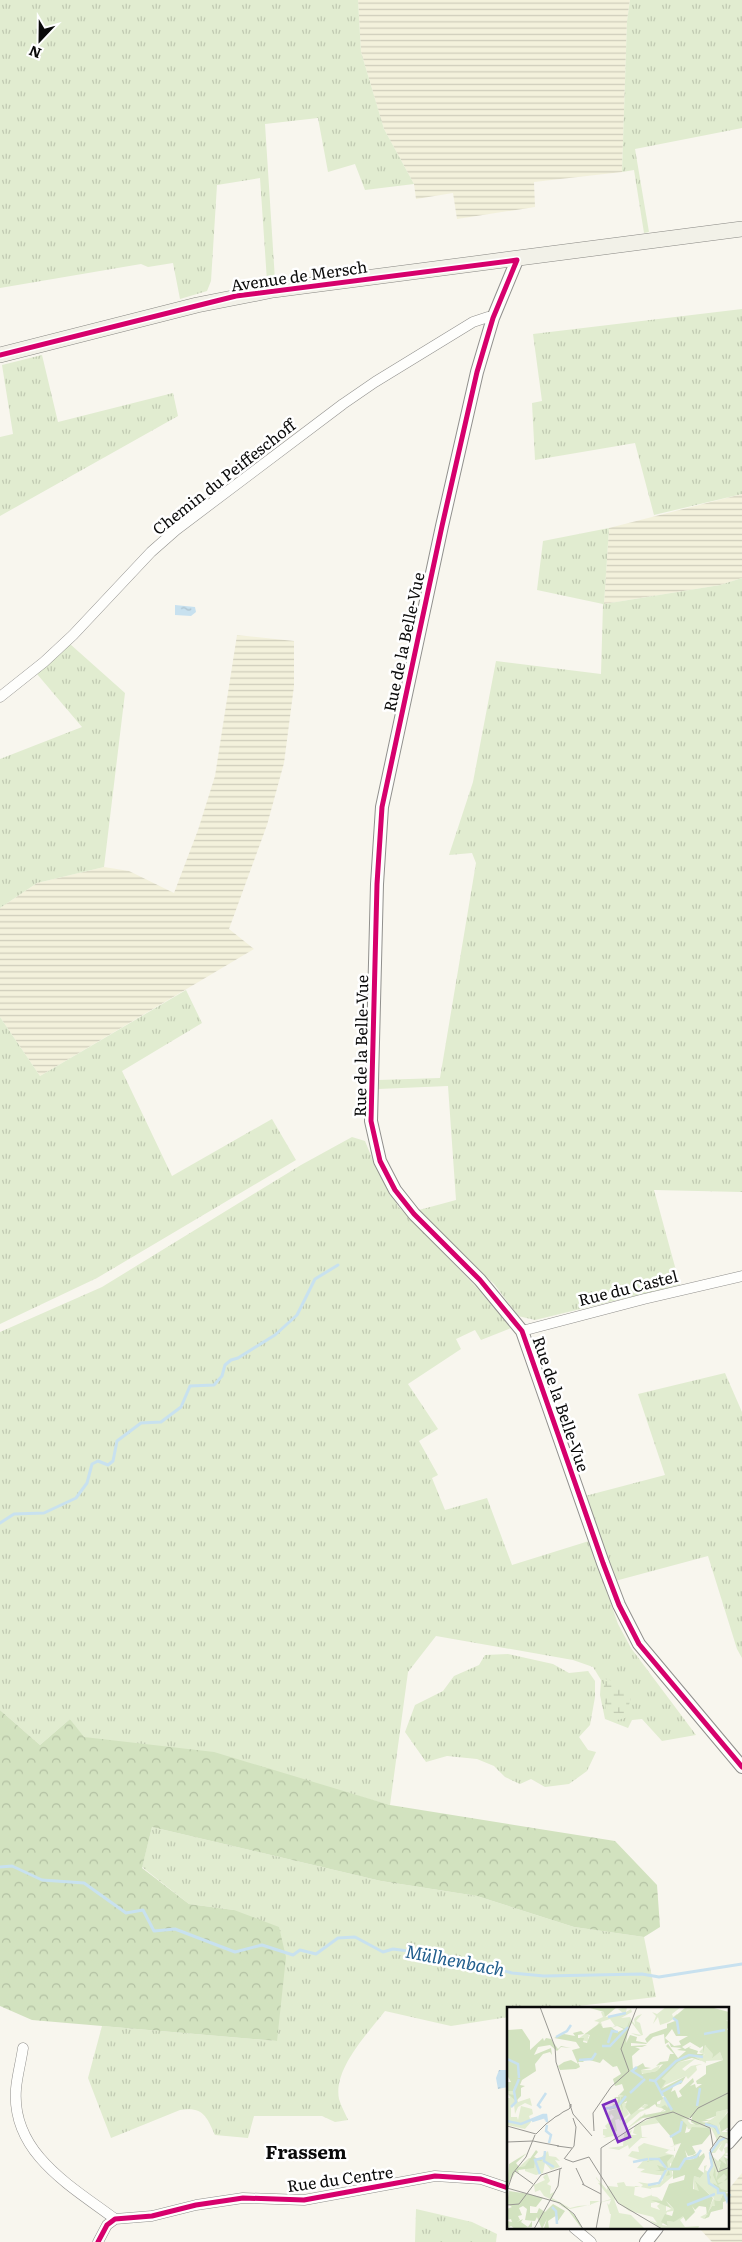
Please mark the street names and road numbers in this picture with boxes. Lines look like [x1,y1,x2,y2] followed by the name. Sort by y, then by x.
[229,253,369,296] street label: Avenue de Mersch
[147,412,301,540] street label: Chemin du Peiffeschoff
[377,570,430,714] street label: Rue de la Belle-Vue
[347,975,373,1117] street label: Rue de la Belle-Vue
[575,1263,680,1311] street label: Rue du Castel
[527,1333,596,1475] street label: Rue de la Belle-Vue
[285,2159,394,2197] street label: Rue du Centre

